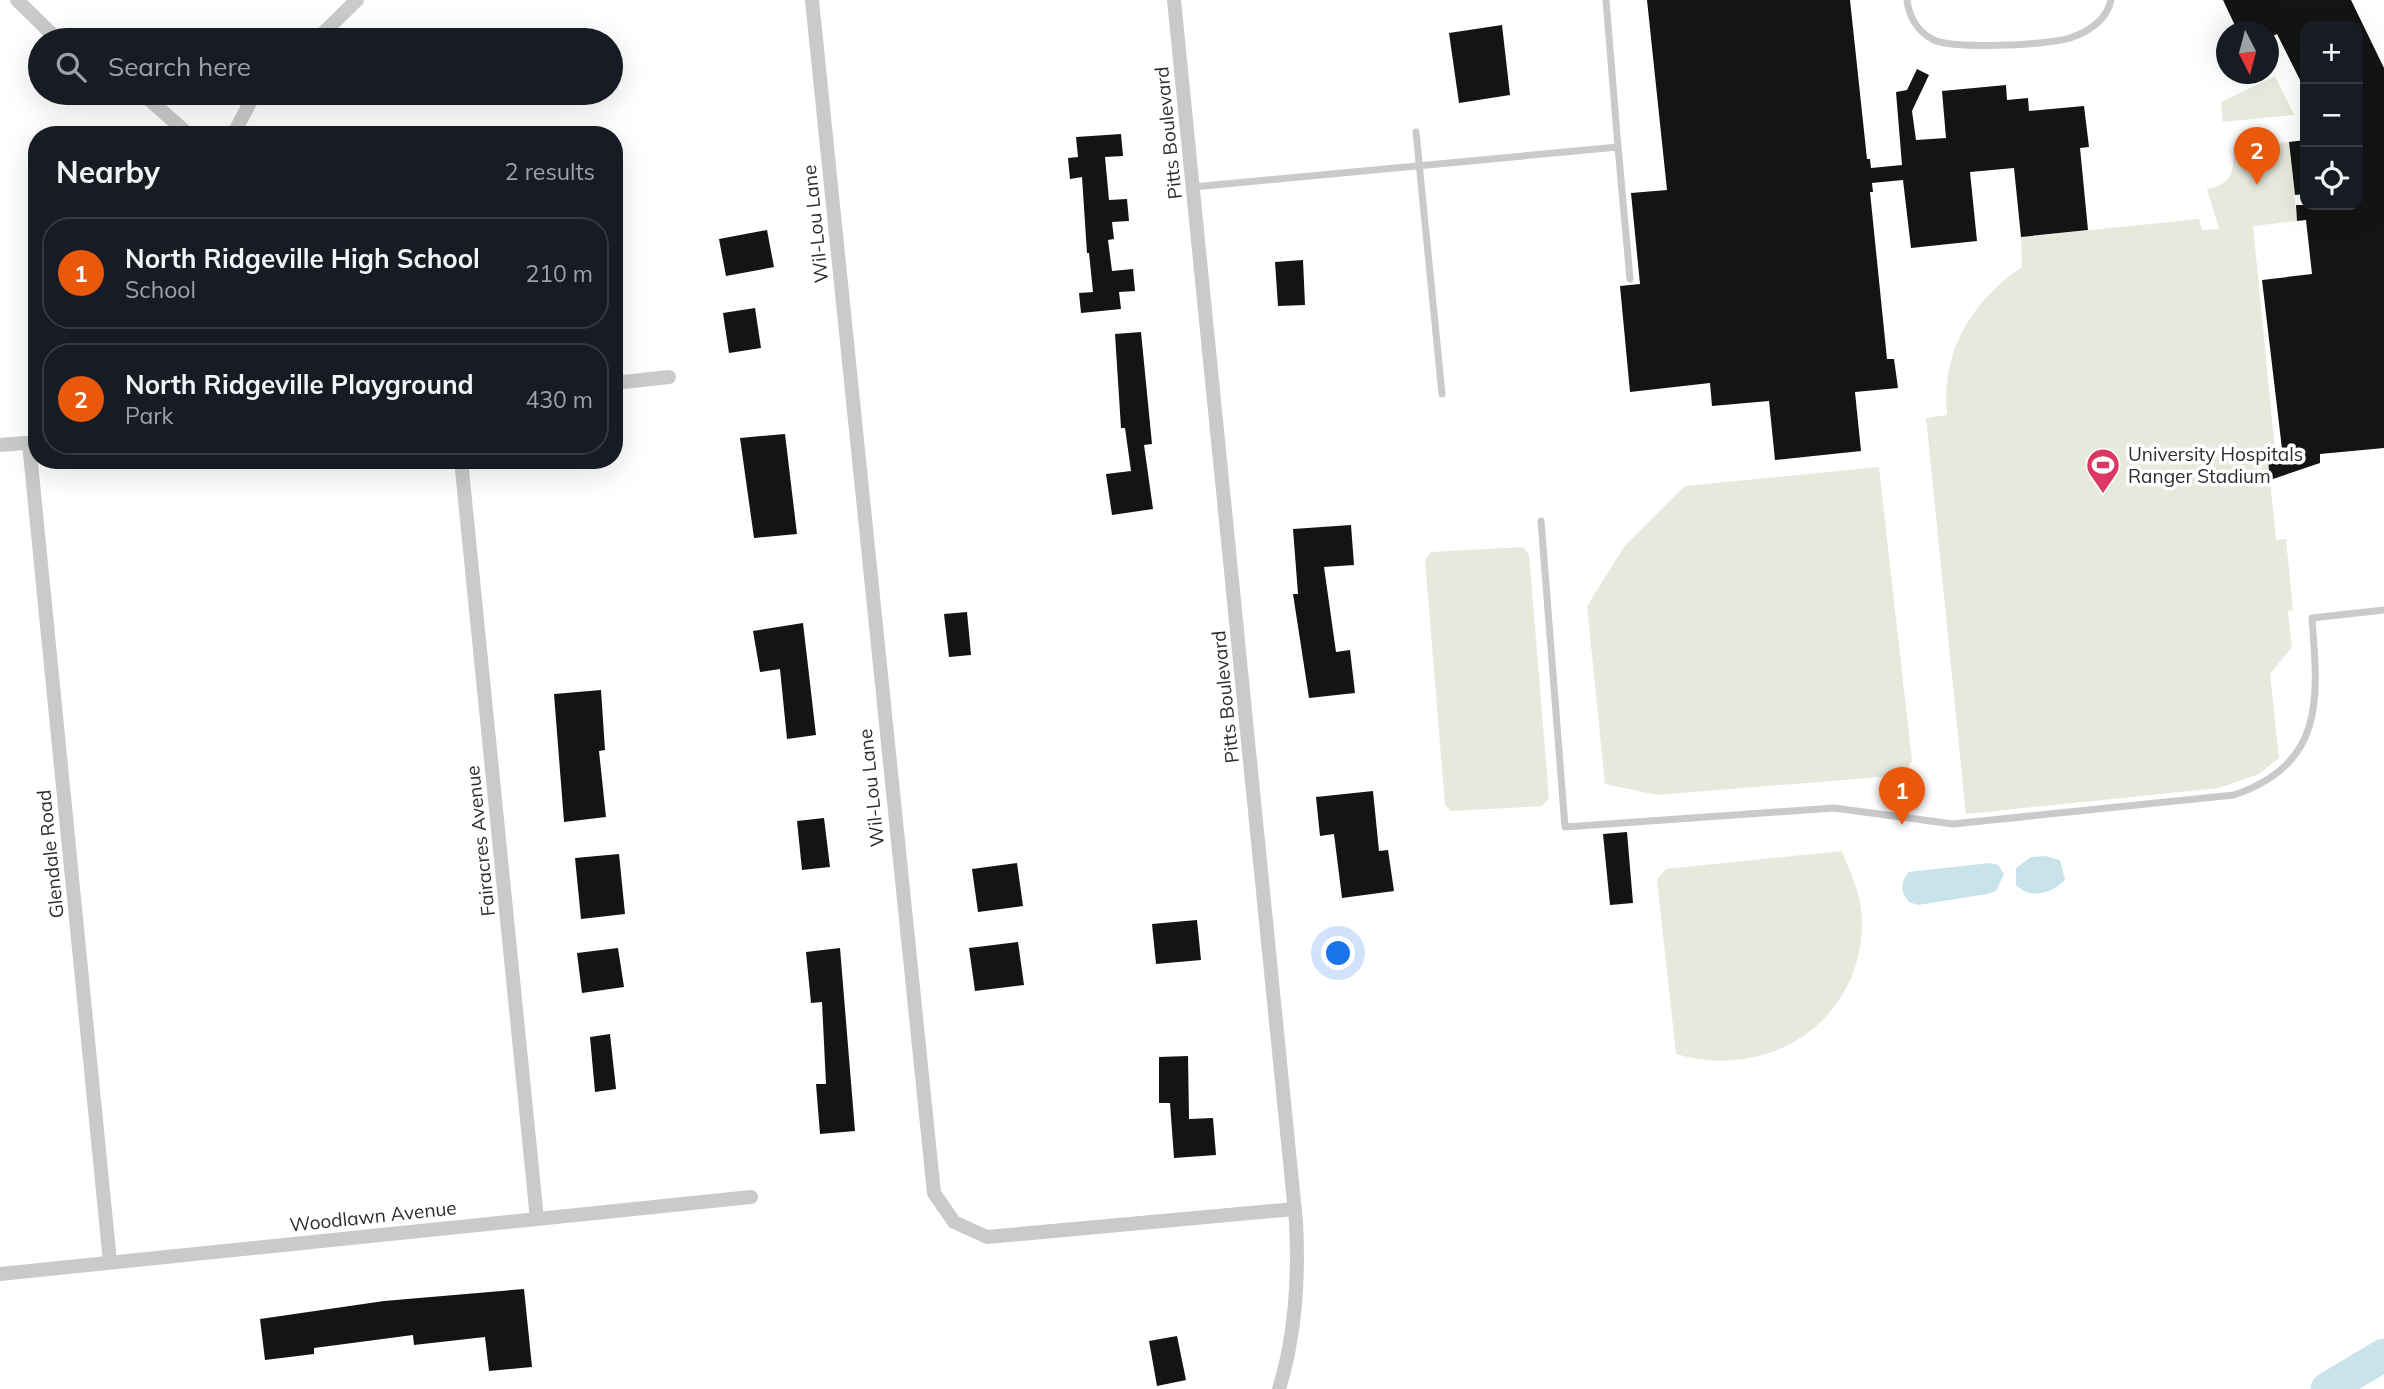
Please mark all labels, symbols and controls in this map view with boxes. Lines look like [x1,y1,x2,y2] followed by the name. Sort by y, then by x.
[2216,21,2279,84] north arrow
[2300,21,2363,210] map controls
[2300,21,2363,84] button: +
[28,28,623,105] search box
[52,48,90,86] icon: search
[108,50,251,83] text: Search here
[1149,65,1187,201] street label: Pitts Boulevard
[2300,84,2363,147] button: −
[2234,127,2280,185] pin: 2
[2300,147,2363,210] button: locate
[56,153,160,191] text: Nearby
[505,157,595,186] text: 2 results
[797,164,833,284] street label: Wil-Lou Lane
[125,242,480,275] text: North Ridgeville High School
[74,259,88,288] text: 1
[525,259,593,288] text: 210 m
[125,275,196,304] text: School
[125,368,474,401] text: North Ridgeville Playground
[74,385,88,414] text: 2
[525,385,593,414] text: 430 m
[125,401,173,430] text: Park
[2128,442,2303,488] place label: University Hospitals Ranger Stadium
[2084,446,2122,495] sports icon: University Hospitals Ranger Stadium
[1206,629,1244,765] street label: Pitts Boulevard
[853,728,889,848] street label: Wil-Lou Lane
[460,764,500,918] street label: Fairacres Avenue
[1879,767,1925,825] pin: 1
[31,789,69,919] street label: Glendale Road
[1321,936,1355,970] your location
[288,1195,458,1237] street label: Woodlawn Avenue

